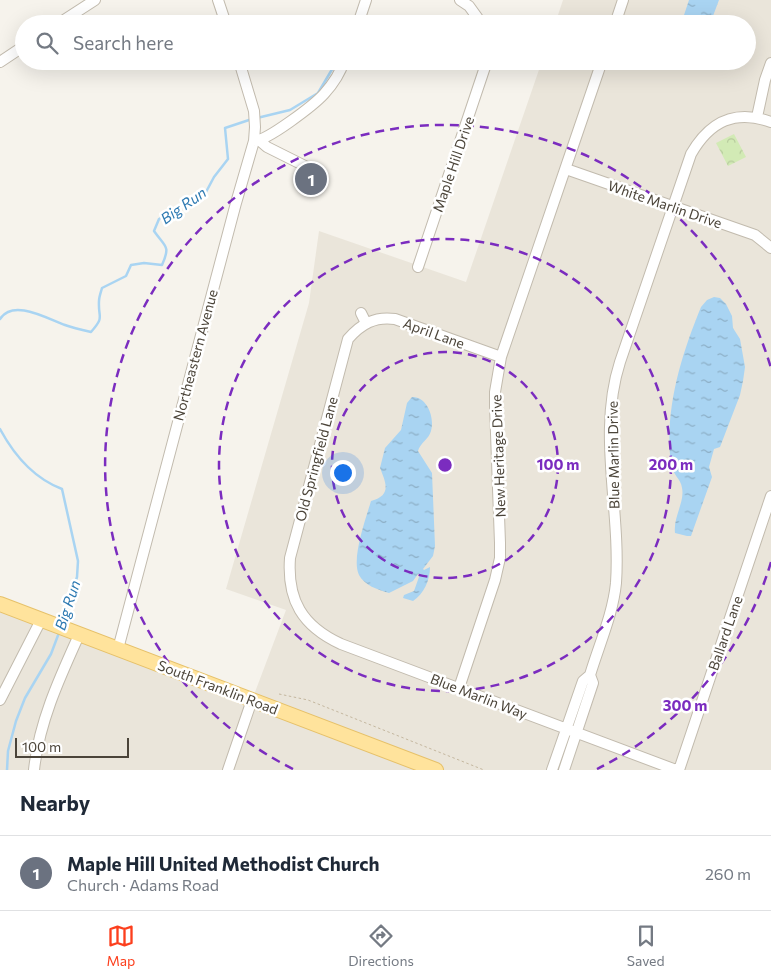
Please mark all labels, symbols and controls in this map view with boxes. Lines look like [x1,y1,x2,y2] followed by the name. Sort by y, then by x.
[15,15,756,70] search box
[33,29,61,57] icon: search
[73,31,173,54] text: Search here
[429,114,477,214] street label: Maple Hill Drive
[295,160,327,198] pin: 1
[606,177,724,231] street label: White Marlin Drive
[157,183,209,227] water label: Big Run
[169,287,221,423] street label: Northeastern Avenue
[401,314,467,352] street label: April Lane
[487,394,509,518] street label: New Heritage Drive
[291,395,341,523] street label: Old Springfield Lane
[604,401,622,509] street label: Blue Marlin Drive
[537,455,579,473] text: 100 m
[649,455,693,473] text: 200 m
[436,456,454,474] centre of rings
[330,460,356,486] your location
[50,578,84,632] water label: Big Run
[704,594,746,672] street label: Ballard Lane
[155,656,281,718] street label: South Franklin Road
[428,670,530,722] street label: Blue Marlin Way
[663,696,707,714] text: 300 m
[15,735,129,758] scale bar
[22,738,61,755] text: 100 m
[20,790,90,815] text: Nearby
[67,852,379,875] text: Maple Hill United Methodist Church
[32,864,40,883] text: 1
[705,864,751,883] text: 260 m
[67,875,219,894] text: Church · Adams Road
[106,922,135,969] tab: Map
[348,922,414,969] tab: Directions
[627,922,665,969] tab: Saved

